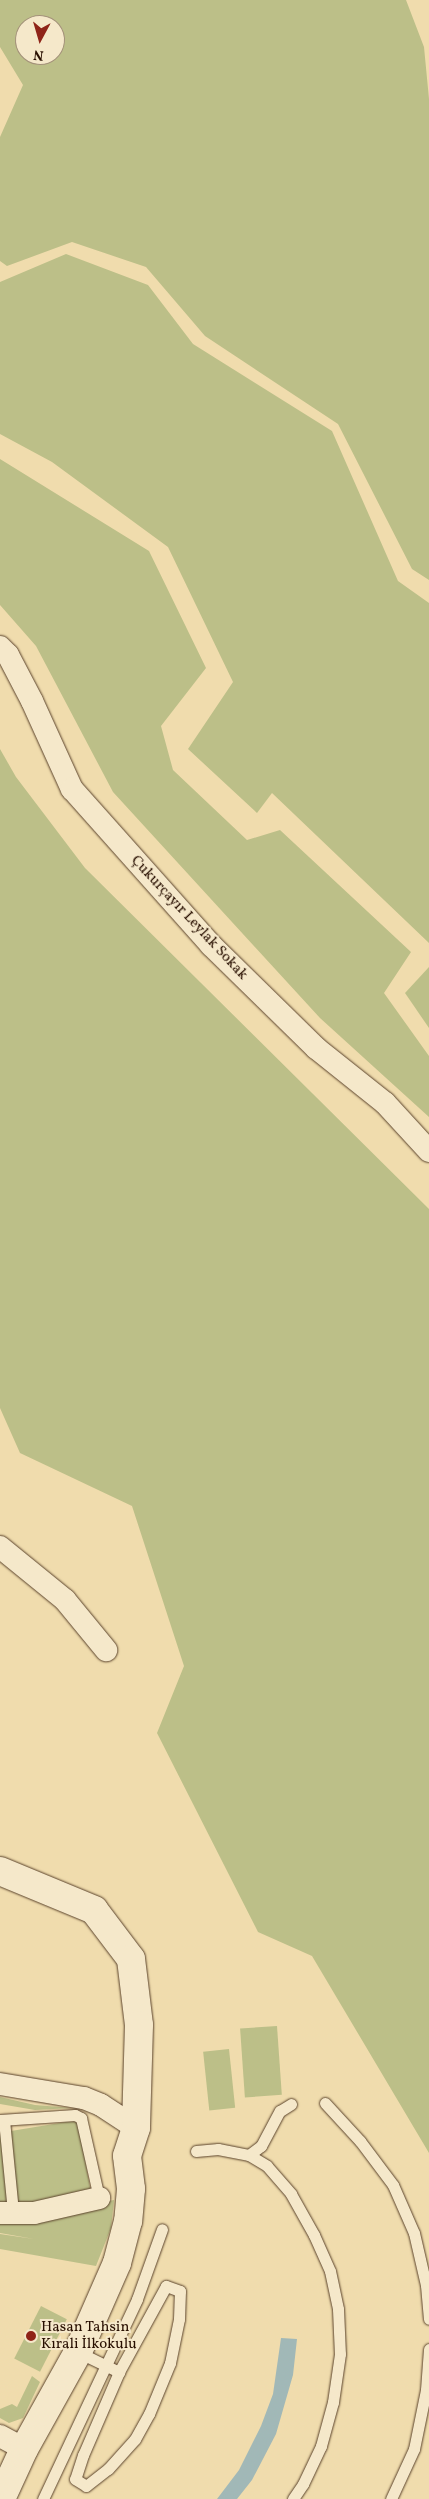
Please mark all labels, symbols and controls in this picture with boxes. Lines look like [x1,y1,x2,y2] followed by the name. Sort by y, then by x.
[15,15,65,65] north arrow
[32,44,45,64] text: N
[127,852,251,984] street label: Çukurçayır Leylak Sokak
[41,2318,137,2353] place label: Hasan Tahsin Kırali İlkokulu
[25,2330,37,2342] marker: Hasan Tahsin Kırali İlkokulu

